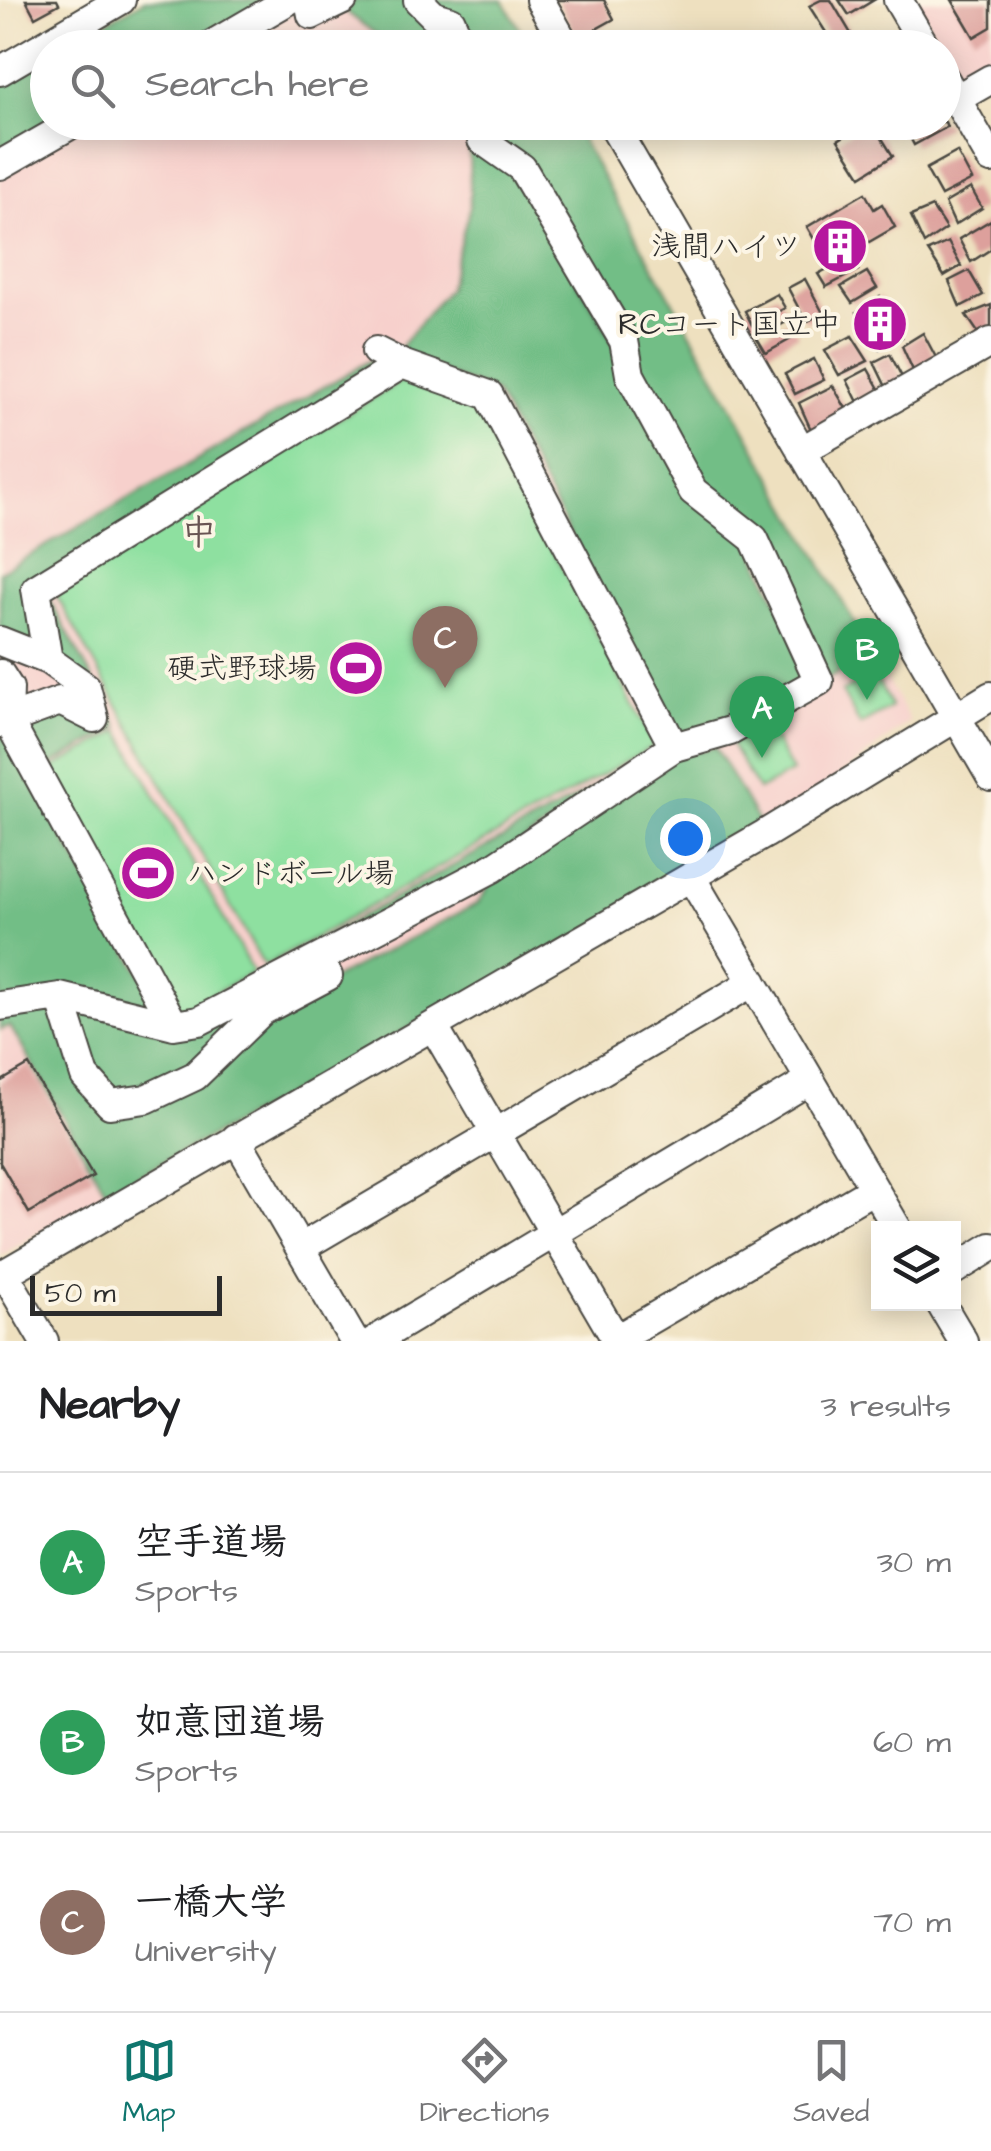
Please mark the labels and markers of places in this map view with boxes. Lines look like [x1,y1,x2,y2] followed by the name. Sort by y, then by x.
[810,216,870,276] building icon: 浅間ハイツ
[651,226,801,268] place label: 浅間ハイツ
[850,294,910,354] building icon: RCコート国立中
[618,304,841,346] place label: RCコート国立中
[412,606,478,688] pin: C
[834,618,900,700] pin: B
[326,638,386,698] sports icon: 硬式野球場
[167,648,317,690] place label: 硬式野球場
[730,676,794,758] pin: A
[118,843,178,903] sports icon: ハンドボール場
[187,853,395,895] place label: ハンドボール場

